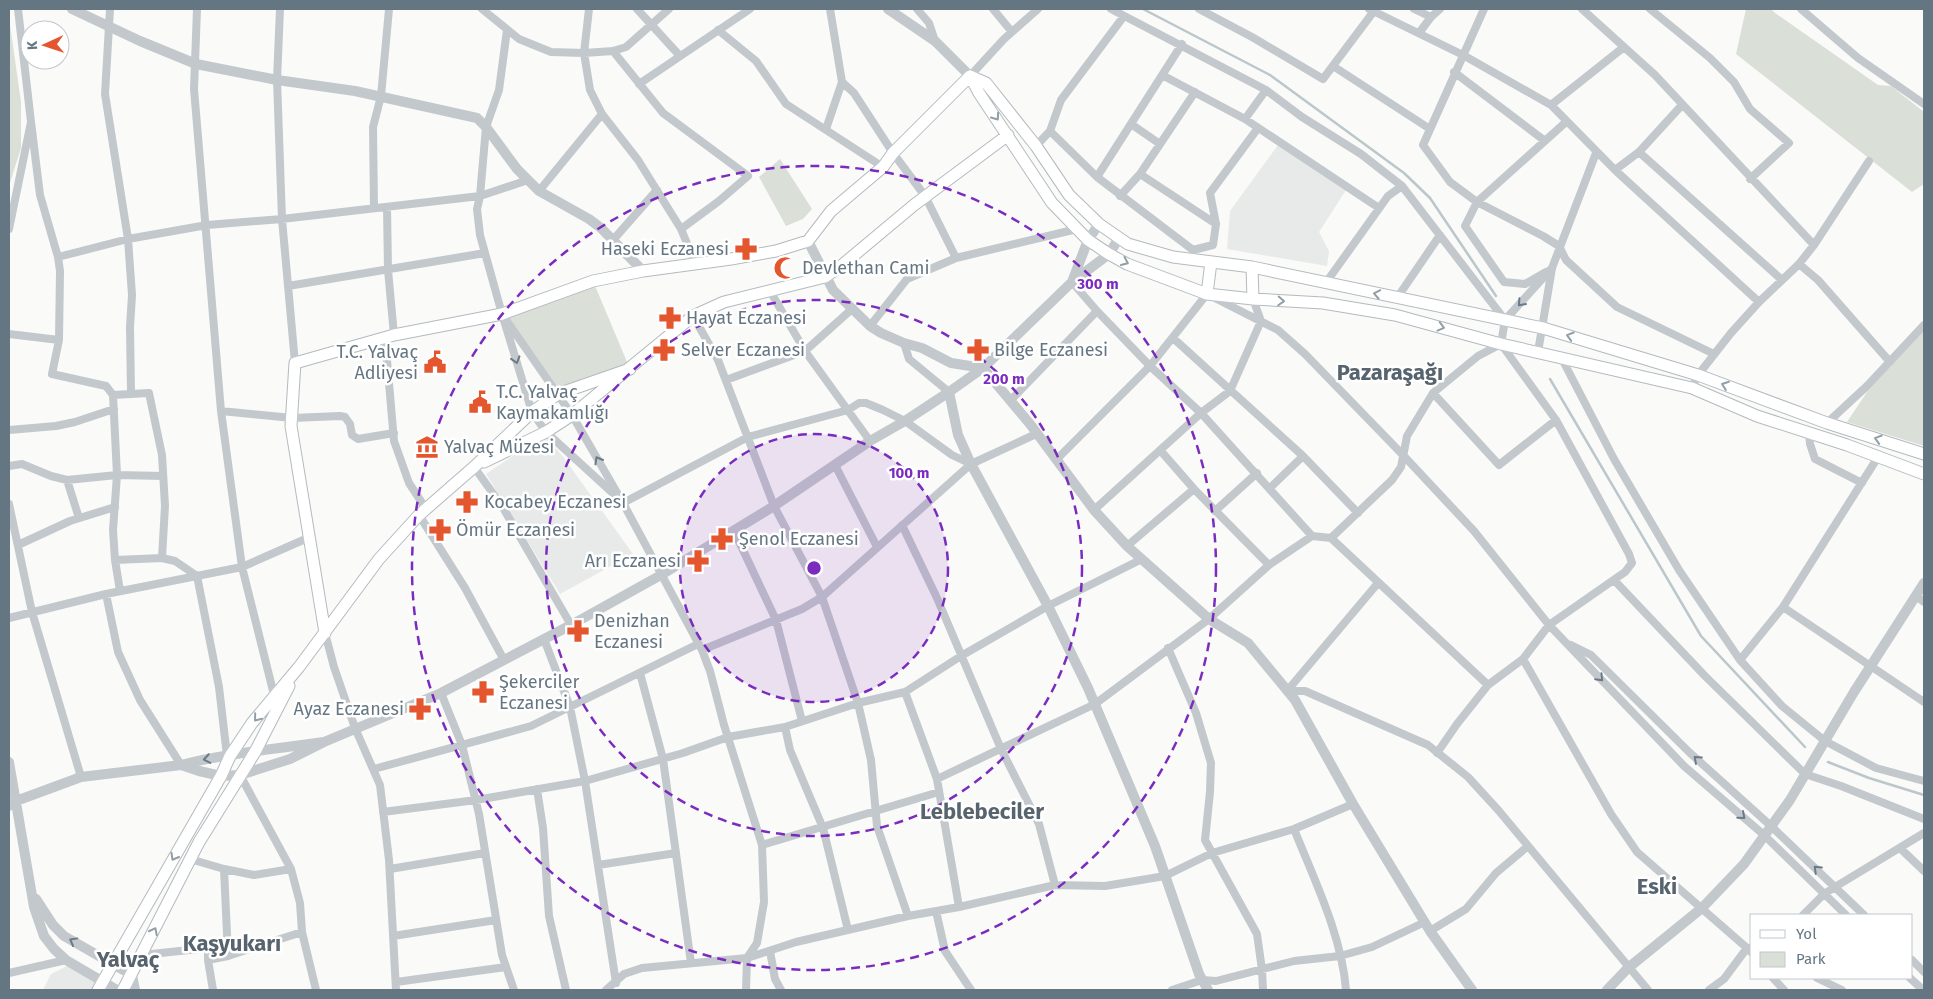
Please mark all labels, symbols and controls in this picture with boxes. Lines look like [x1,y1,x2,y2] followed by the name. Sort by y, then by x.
[20,20,70,70] north arrow
[24,40,41,51] text: K
[990,111,998,120] one-way arrow
[733,236,759,262] pharmacy icon: Haseki Eczanesi
[601,238,729,260] place label: Haseki Eczanesi
[772,255,798,281] mosque icon: Devlethan Cami
[1120,256,1129,267] one-way arrow
[802,257,930,279] place label: Devlethan Cami
[1076,275,1119,293] text: 300 m
[1372,289,1381,300] one-way arrow
[1277,295,1285,306] one-way arrow
[1517,298,1526,307] one-way arrow
[657,305,683,331] pharmacy icon: Hayat Eczanesi
[686,307,807,329] place label: Hayat Eczanesi
[1436,322,1444,332] one-way arrow
[1566,332,1574,342] one-way arrow
[651,337,677,363] pharmacy icon: Selver Eczanesi
[965,337,991,363] pharmacy icon: Bilge Eczanesi
[681,339,805,361] place label: Selver Eczanesi
[994,339,1108,361] place label: Bilge Eczanesi
[336,341,418,384] place label: T.C. Yalvaç Adliyesi
[422,349,448,375] public building icon: T.C. Yalvaç Adliyesi
[511,355,521,364] one-way arrow
[1337,359,1443,386] district label: Pazaraşağı
[983,370,1025,388] text: 200 m
[496,381,609,424] place label: T.C. Yalvaç Kaymakamlığı
[1721,381,1729,391] one-way arrow
[467,389,493,415] public building icon: T.C. Yalvaç Kaymakamlığı
[414,434,440,460] museum icon: Yalvaç Müzesi
[1874,434,1883,444] one-way arrow
[444,436,554,458] place label: Yalvaç Müzesi
[595,457,605,466] one-way arrow
[889,464,929,482] text: 100 m
[454,489,480,515] pharmacy icon: Kocabey Eczanesi
[484,491,626,513] place label: Kocabey Eczanesi
[427,517,453,543] pharmacy icon: Ömür Eczanesi
[456,519,575,541] place label: Ömür Eczanesi
[709,526,735,552] pharmacy icon: Şenol Eczanesi
[739,528,859,550] place label: Şenol Eczanesi
[685,548,711,574] pharmacy icon: Arı Eczanesi
[585,550,681,572] place label: Arı Eczanesi
[805,559,823,577] centre of rings
[594,610,670,653] place label: Denizhan Eczanesi
[565,618,591,644] pharmacy icon: Denizhan Eczanesi
[499,671,580,714] place label: Şekerciler Eczanesi
[1594,672,1603,681] one-way arrow
[470,679,496,705] pharmacy icon: Şekerciler Eczanesi
[407,696,433,722] pharmacy icon: Ayaz Eczanesi
[294,698,404,720] place label: Ayaz Eczanesi
[253,712,262,721] one-way arrow
[202,753,211,763] one-way arrow
[1694,756,1703,765] one-way arrow
[920,798,1044,825] district label: Leblebeciler
[1736,810,1745,819] one-way arrow
[170,852,180,861] one-way arrow
[1813,866,1822,875] one-way arrow
[1637,873,1677,900] district label: Eski
[1750,914,1913,979] legend
[1796,925,1817,943] text: Yol
[148,928,158,937] one-way arrow
[183,930,281,957] district label: Kaşyukarı
[69,937,78,947] one-way arrow
[96,946,160,973] district label: Yalvaç
[1796,950,1826,968] text: Park

